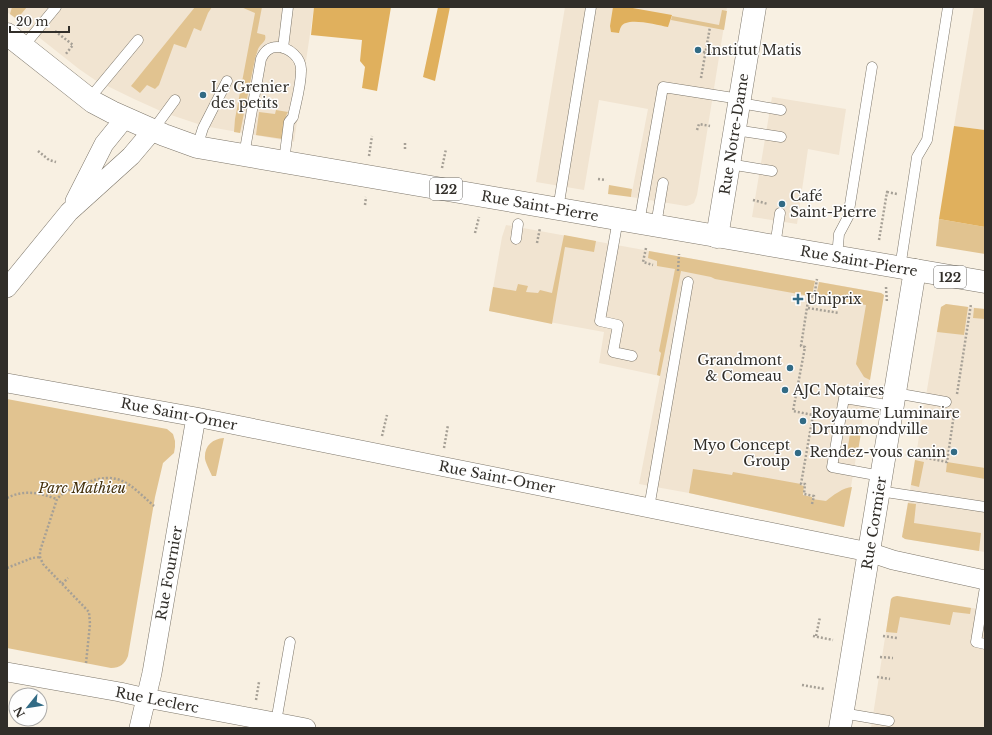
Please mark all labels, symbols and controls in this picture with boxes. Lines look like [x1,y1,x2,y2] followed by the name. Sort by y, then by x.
[10,8,69,34] scale bar
[16,14,48,29] text: 20 m
[706,41,801,59] place label: Institut Matis
[693,45,703,55] marker: Institut Matis
[715,72,753,196] street label: Rue Notre-Dame
[211,78,289,112] place label: Le Grenier des petits
[198,90,208,100] marker: Le Grenier des petits
[430,178,462,200] road number: 122
[480,187,600,225] street label: Rue Saint-Pierre
[790,187,876,221] place label: Café Saint-Pierre
[777,199,787,209] marker: Café Saint-Pierre
[799,242,919,280] street label: Rue Saint-Pierre
[934,266,966,288] road number: 122
[806,290,862,308] place label: Uniprix
[793,294,803,304] marker: Uniprix
[697,351,783,385] place label: Grandmont & Comeau
[785,363,795,373] marker: Grandmont & Comeau
[792,381,884,399] place label: AJC Notaires
[780,385,790,395] marker: AJC Notaires
[119,394,239,434] street label: Rue Saint-Omer
[811,404,960,438] place label: Royaume Luminaire Drummondville
[798,416,808,426] marker: Royaume Luminaire Drummondville
[693,436,791,470] place label: Myo Concept Group
[809,443,946,461] place label: Rendez-vous canin
[949,447,959,457] marker: Rendez-vous canin
[793,448,803,458] marker: Myo Concept Group
[437,457,557,497] street label: Rue Saint-Omer
[858,475,890,571] street label: Rue Cormier
[37,479,126,497] park label: Parc Mathieu
[152,524,186,622] street label: Rue Fournier
[114,683,201,717] street label: Rue Leclerc
[8,687,48,727] north arrow
[10,703,28,720] text: N

